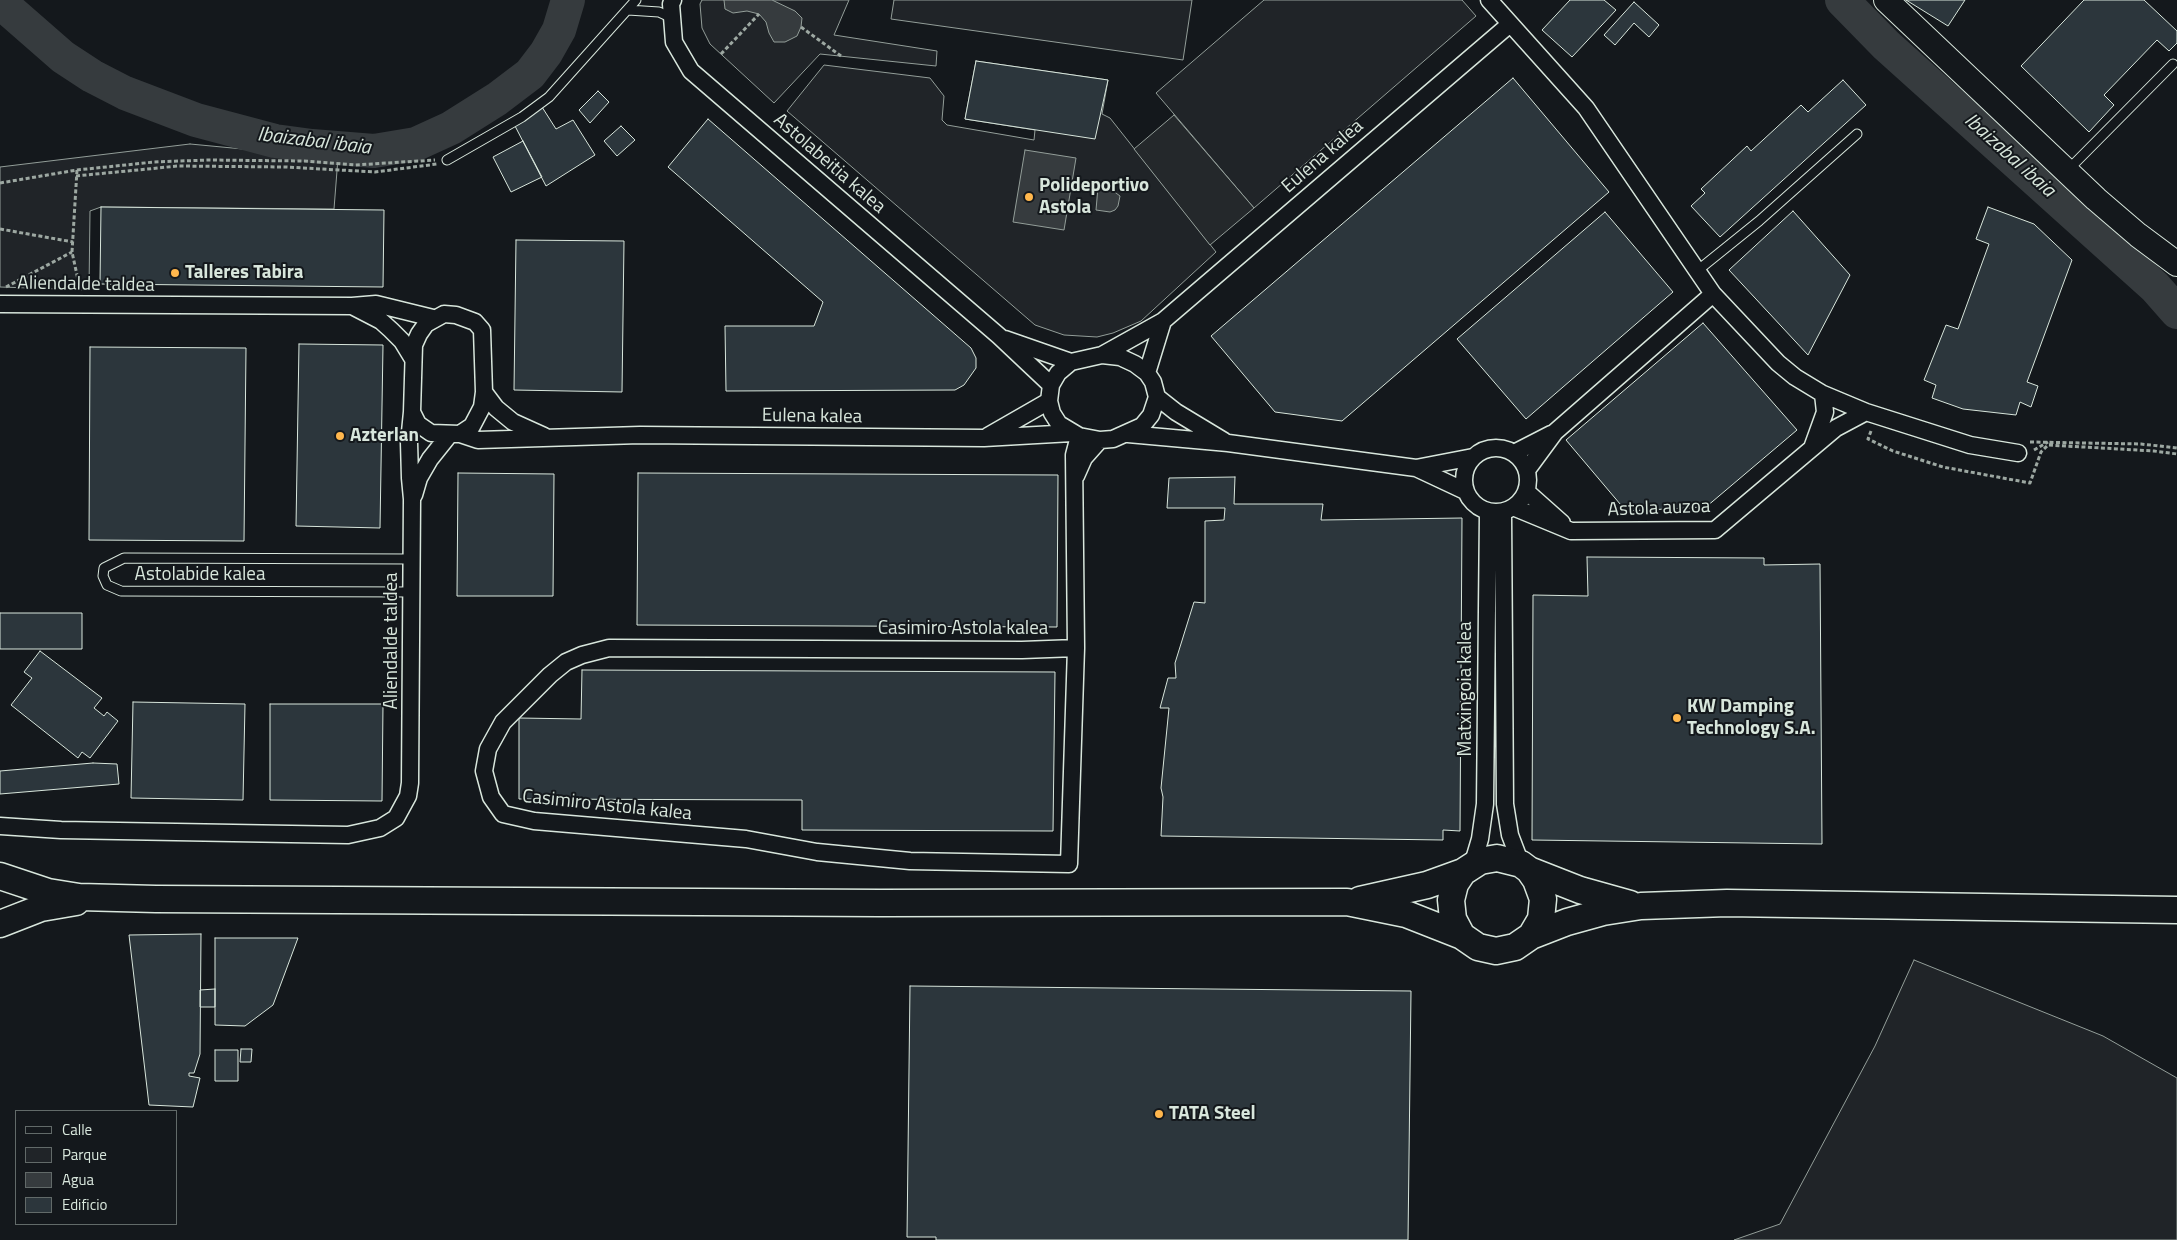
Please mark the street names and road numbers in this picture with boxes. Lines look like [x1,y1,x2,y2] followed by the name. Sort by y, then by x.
[768,109,890,219] street label: Astolabeitia kalea
[1278,115,1368,199] street label: Eulena kalea
[17,272,155,298] street label: Aliendalde taldea
[762,405,862,429] street label: Eulena kalea
[1607,496,1711,522] street label: Astola auzoa
[135,564,265,586] street label: Astolabide kalea
[381,572,403,710] street label: Aliendalde taldea
[878,618,1048,640] street label: Casimiro Astola kalea
[1455,622,1477,756] street label: Matxingoia kalea
[521,786,693,826] street label: Casimiro Astola kalea

